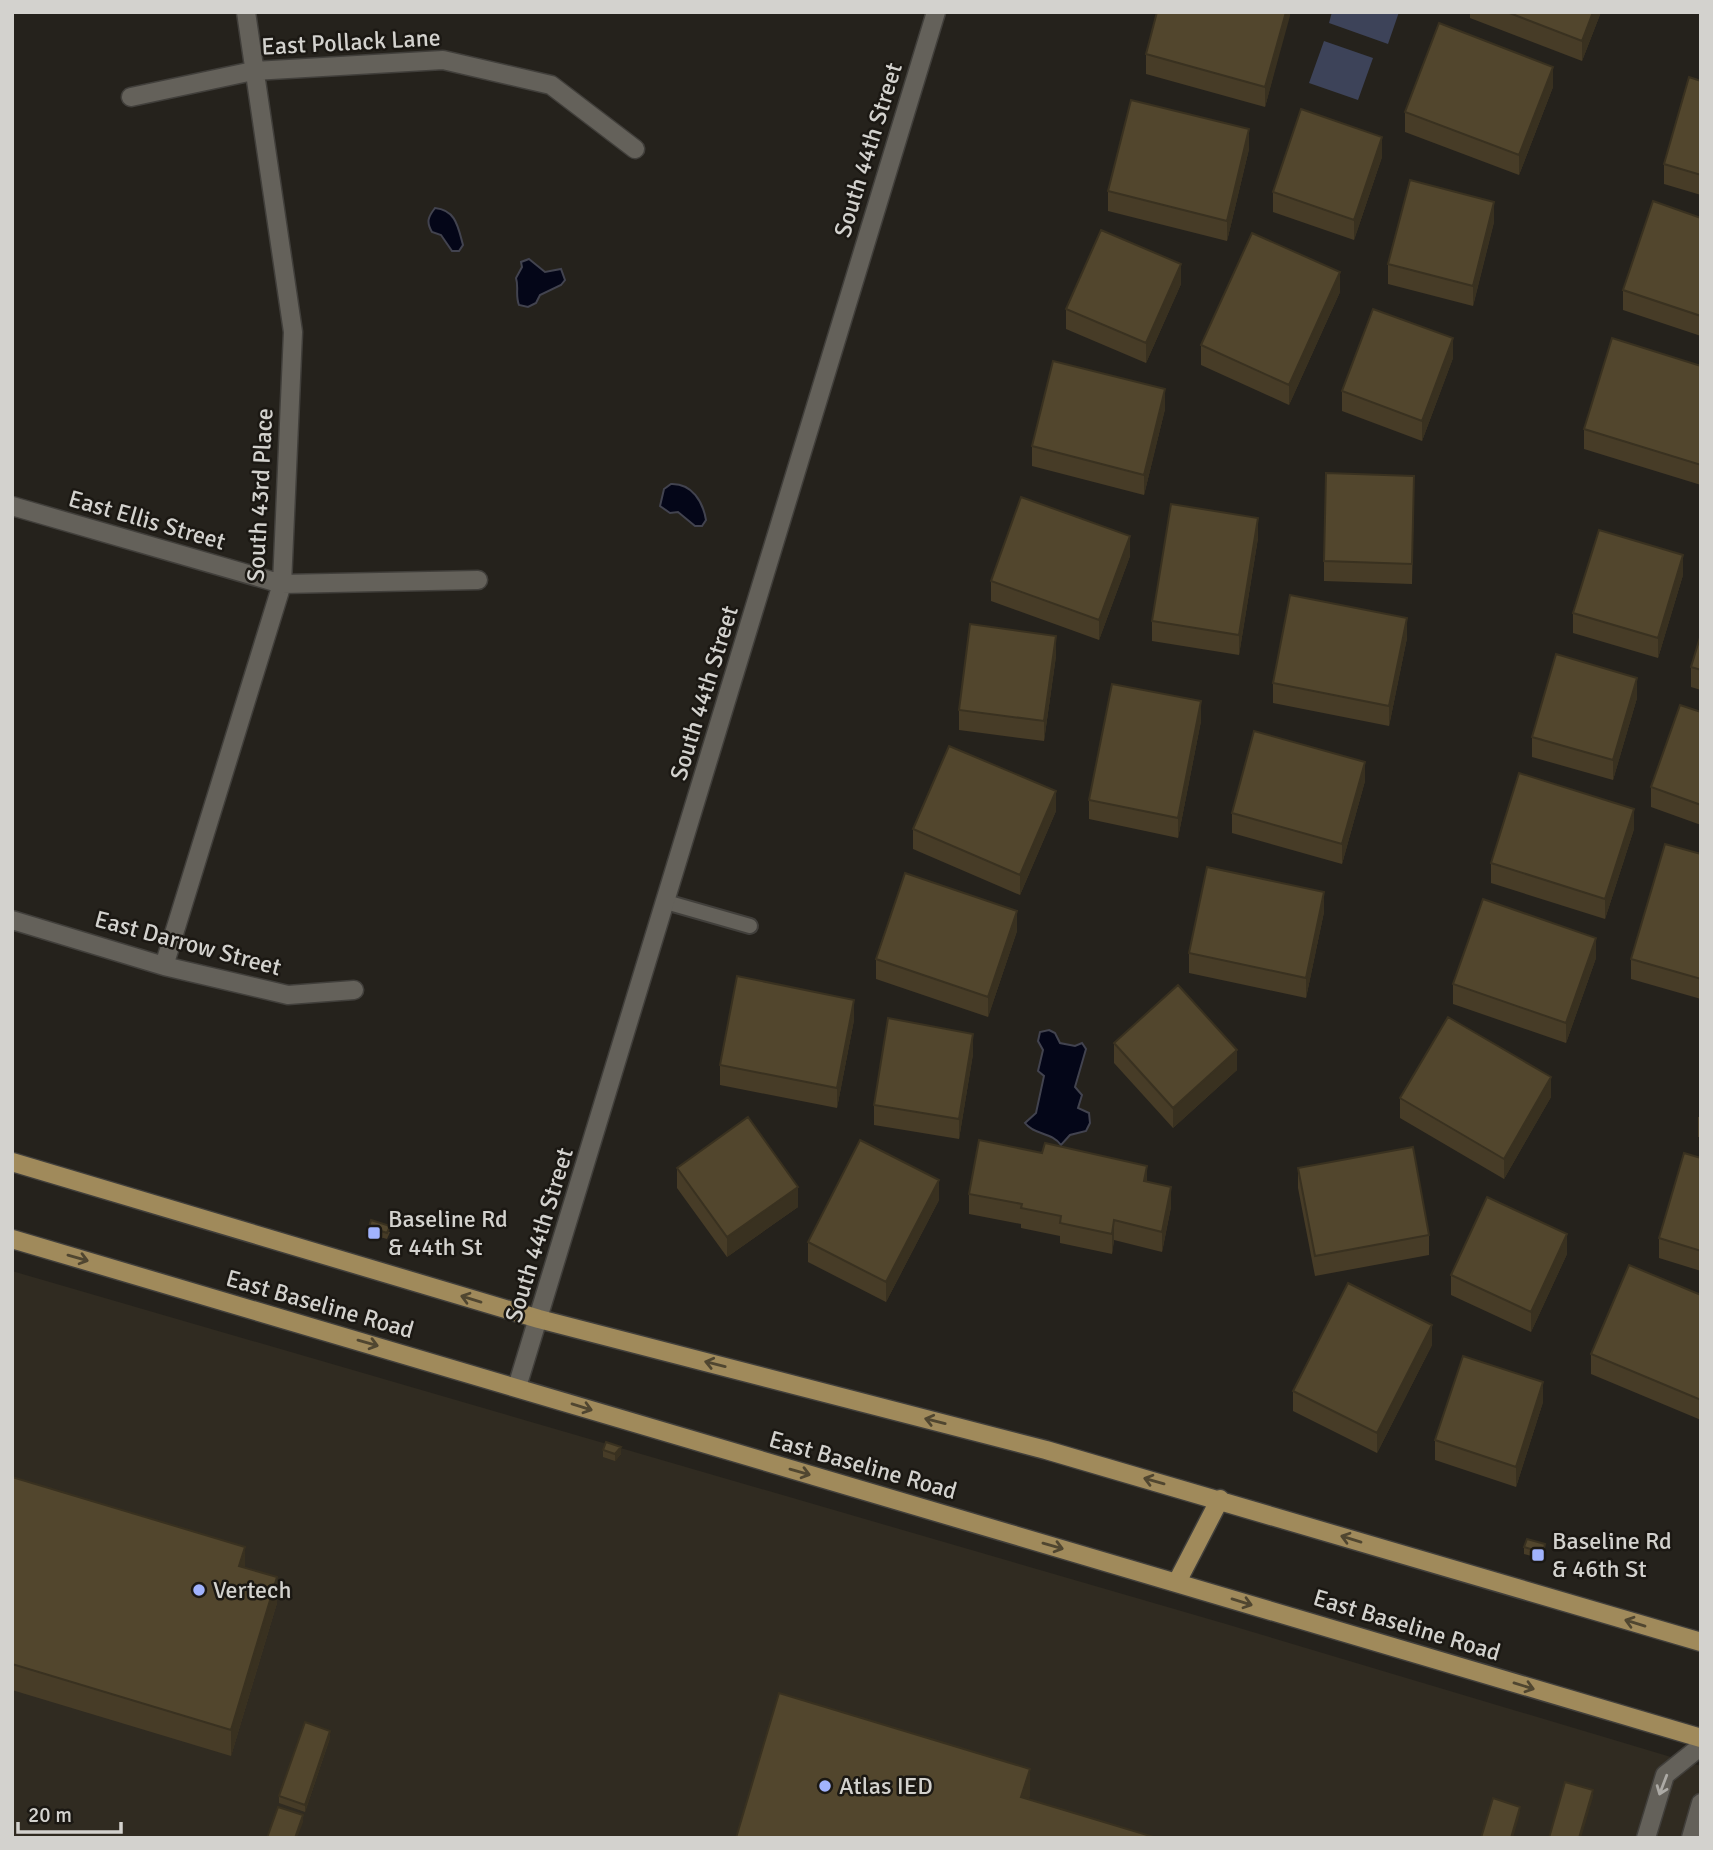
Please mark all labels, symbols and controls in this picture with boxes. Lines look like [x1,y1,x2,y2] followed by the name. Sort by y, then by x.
[261,22,441,62] street label: East Pollack Lane
[827,59,909,241] street label: South 44th Street
[240,407,280,583] street label: South 43rd Place
[65,483,229,557] street label: East Ellis Street
[663,602,745,784] street label: South 44th Street
[91,904,285,982] street label: East Darrow Street
[498,1144,580,1326] street label: South 44th Street
[388,1204,508,1262] place label: Baseline Rd & 44th St
[366,1225,382,1241] marker: Baseline Rd & 44th St
[66,1253,88,1266] one-way arrow
[223,1263,417,1345] street label: East Baseline Road
[460,1292,482,1305] one-way arrow
[357,1338,379,1351] one-way arrow
[704,1357,726,1370] one-way arrow
[571,1401,593,1414] one-way arrow
[924,1414,947,1427] one-way arrow
[766,1424,960,1506] street label: East Baseline Road
[789,1467,811,1480] one-way arrow
[1144,1473,1166,1486] one-way arrow
[1552,1526,1672,1584] place label: Baseline Rd & 46th St
[1340,1531,1362,1544] one-way arrow
[1042,1541,1064,1554] one-way arrow
[1530,1547,1546,1563] marker: Baseline Rd & 46th St
[213,1575,292,1605] place label: Vertech
[191,1582,207,1598] marker: Vertech
[1310,1582,1504,1668] street label: East Baseline Road
[1231,1596,1253,1609] one-way arrow
[1625,1616,1647,1629] one-way arrow
[1513,1680,1535,1693] one-way arrow
[839,1771,933,1801] place label: Atlas IED
[1656,1774,1668,1795] one-way arrow
[817,1778,833,1794] marker: Atlas IED
[18,1790,121,1834] scale bar
[28,1802,72,1828] text: 20 m

